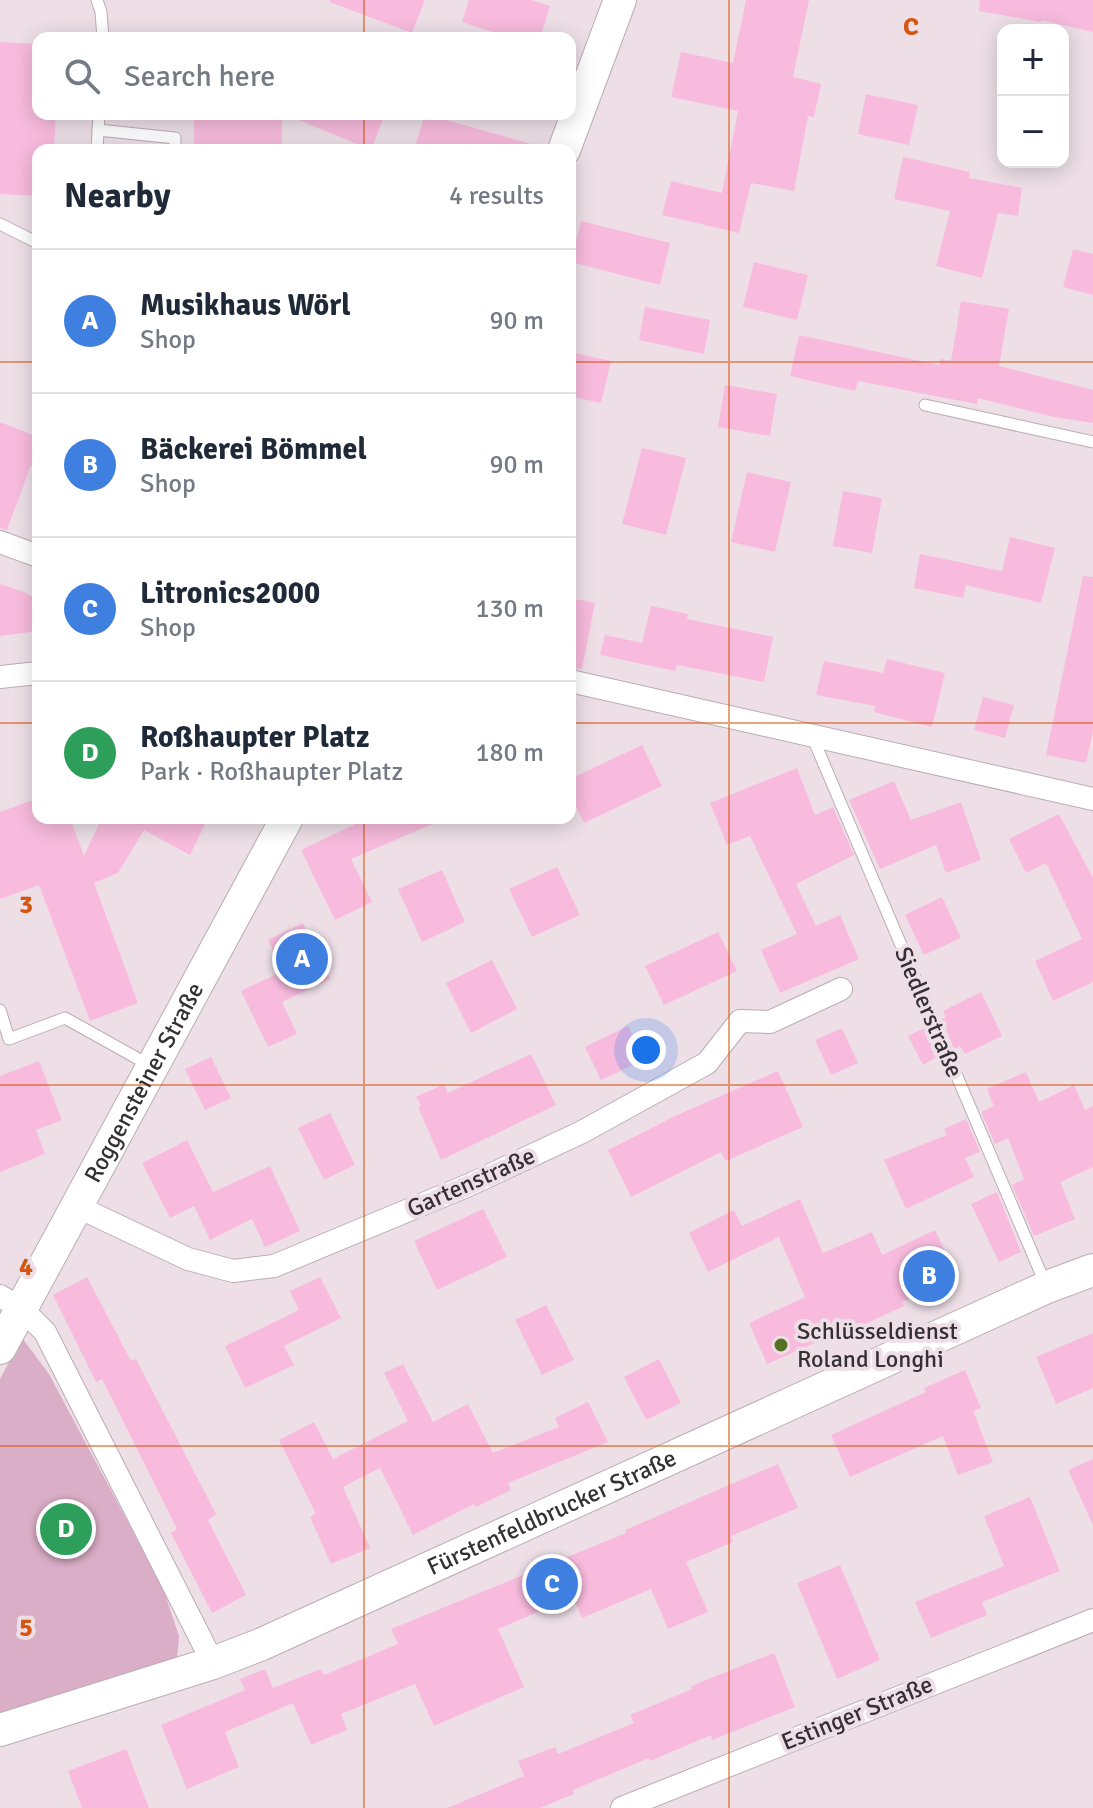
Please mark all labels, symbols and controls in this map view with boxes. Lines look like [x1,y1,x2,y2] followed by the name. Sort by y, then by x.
[903,11,919,43] text: C
[997,24,1069,168] map controls
[997,24,1069,96] button: +
[32,32,576,120] search box
[60,54,104,98] icon: search
[124,58,275,95] text: Search here
[997,96,1069,168] button: −
[64,175,171,217] text: Nearby
[449,180,544,212] text: 4 results
[140,287,351,324] text: Musikhaus Wörl
[82,305,98,337] text: A
[489,305,544,337] text: 90 m
[140,324,196,356] text: Shop
[140,431,367,468] text: Bäckerei Bömmel
[82,449,98,481] text: B
[489,449,544,481] text: 90 m
[140,468,196,500] text: Shop
[140,575,320,612] text: Litronics2000
[82,593,98,625] text: C
[475,593,544,625] text: 130 m
[140,612,196,644] text: Shop
[140,719,370,756] text: Roßhaupter Platz
[81,737,99,769] text: D
[475,737,544,769] text: 180 m
[140,756,403,788] text: Park · Roßhaupter Platz
[19,889,33,921] text: 3
[276,929,328,989] pin: A
[888,942,970,1082] street label: Siedlerstraße
[77,977,210,1188] street label: Roggensteiner Straße
[626,1030,666,1070] your location
[402,1140,540,1224] street label: Gartenstraße
[903,1246,955,1306] pin: B
[19,1251,33,1283] text: 4
[797,1316,958,1374] place label: Schlüsseldienst Roland Longhi
[772,1336,790,1354] marker: Schlüsseldienst Roland Longhi
[422,1443,681,1582] street label: Fürstenfeldbrucker Straße
[40,1499,92,1559] pin: D
[526,1554,578,1614] pin: C
[19,1612,33,1644] text: 5
[777,1669,937,1757] street label: Estinger Straße

